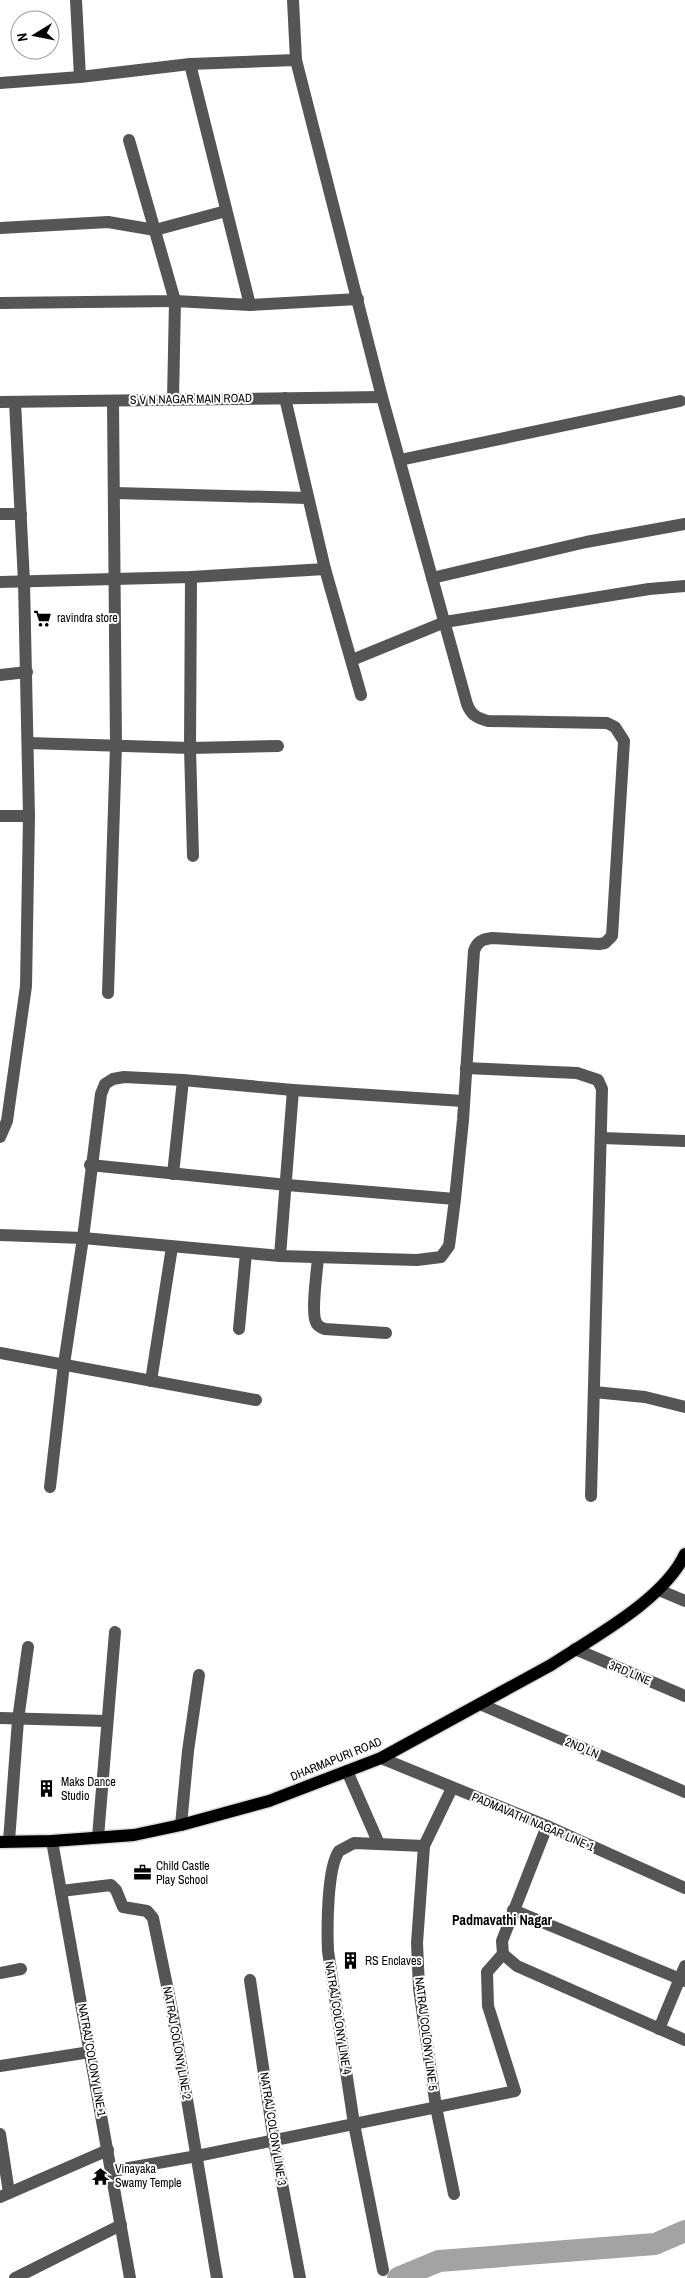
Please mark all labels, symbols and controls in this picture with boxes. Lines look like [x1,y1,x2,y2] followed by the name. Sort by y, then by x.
[10,10,60,60] north arrow
[13,32,32,43] text: N
[130,390,252,408] street label: S V N NAGAR MAIN ROAD
[33,608,53,628] supermarket icon: ravindra store
[57,610,118,626] place label: ravindra store
[606,1657,654,1689] street label: 3RD LINE
[288,1733,384,1785] street label: DHARMAPURI ROAD
[563,1734,601,1762] street label: 2ND LN
[61,1774,116,1804] place label: Maks Dance Studio
[37,1779,57,1799] building icon: Maks Dance Studio
[469,1789,597,1855] street label: PADMAVATHI NAGAR LINE 1
[156,1858,210,1888] place label: Child Castle Play School
[132,1863,152,1883] office icon: Child Castle Play School
[452,1911,553,1929] district label: Padmavathi Nagar
[341,1951,361,1971] building icon: RS Enclaves
[365,1953,421,1969] place label: RS Enclaves
[321,1960,355,2076] street label: NATRAJ COLONY LINE 4
[411,1976,441,2092] street label: NATRAJ COLONY LINE 5
[159,1985,195,2101] street label: NATRAJ COLONY LINE 2
[74,2002,110,2118] street label: NATRAJ COLONY LINE 1
[256,2071,290,2187] street label: NATRAJ COLONY LINE 3
[115,2161,182,2191] place label: Vinayaka Swamy Temple
[91,2166,111,2186] temple icon: Vinayaka Swamy Temple

